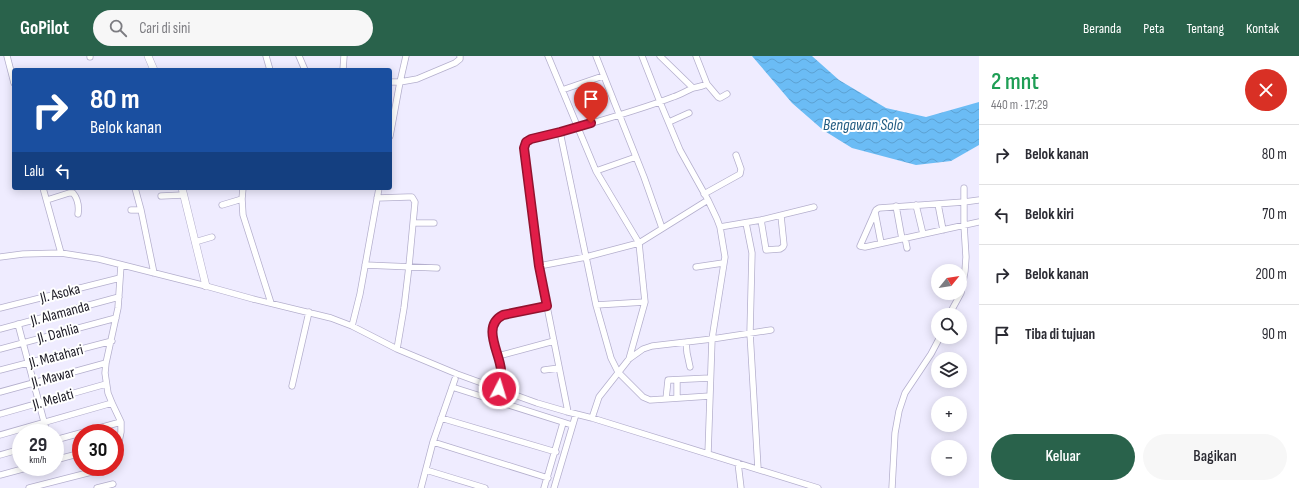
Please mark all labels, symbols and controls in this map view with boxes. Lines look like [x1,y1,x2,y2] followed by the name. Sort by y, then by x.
[93,10,373,46] search box
[20,17,69,40] text: GoPilot
[107,17,129,39] icon: search
[139,19,190,38] text: Cari di sini
[1083,20,1121,37] text: Beranda
[1143,20,1164,37] text: Peta
[1186,20,1224,37] text: Tentang
[1246,20,1279,37] text: Kontak
[991,67,1039,96] text: 2 mnt
[1245,69,1287,111] button: close
[574,82,608,123] pin
[90,83,139,116] text: 80 m
[24,84,76,136] icon: right
[580,88,602,110] icon: arrive
[991,97,1048,113] text: 440 m · 17:29
[823,116,904,135] water label: Bengawan Solo
[90,117,162,138] text: Belok kanan
[991,144,1013,166] icon: right
[1025,145,1089,164] text: Belok kanan
[1262,145,1287,164] text: 80 m
[52,160,74,182] icon: left
[24,162,44,181] text: Lalu
[991,204,1013,226] icon: left
[1025,205,1074,224] text: Belok kiri
[1262,205,1287,224] text: 70 m
[931,264,967,300] north arrow
[931,264,967,476] map controls
[991,264,1013,286] icon: right
[1025,265,1089,284] text: Belok kanan
[1255,265,1287,284] text: 200 m
[37,279,82,308] street label: Jl. Asoka
[28,296,92,331] street label: Jl. Alamanda
[931,308,967,344] button: search
[34,319,81,348] street label: Jl. Dahlia
[991,324,1013,346] icon: arrive
[1025,325,1095,344] text: Tiba di tujuan
[1262,325,1287,344] text: 90 m
[26,340,86,373] street label: Jl. Matahari
[931,352,967,388] button: layers
[28,362,78,393] street label: Jl. Mawar
[478,368,520,410] position arrow
[29,385,76,415] street label: Jl. Melati
[931,396,967,432] button: +
[72,424,124,476] speed limit sign: 30
[29,433,47,457] text: 29
[991,434,1135,480] button: Keluar
[1143,434,1287,480] button: Bagikan
[931,440,967,476] button: −
[29,454,47,466] text: km/h

